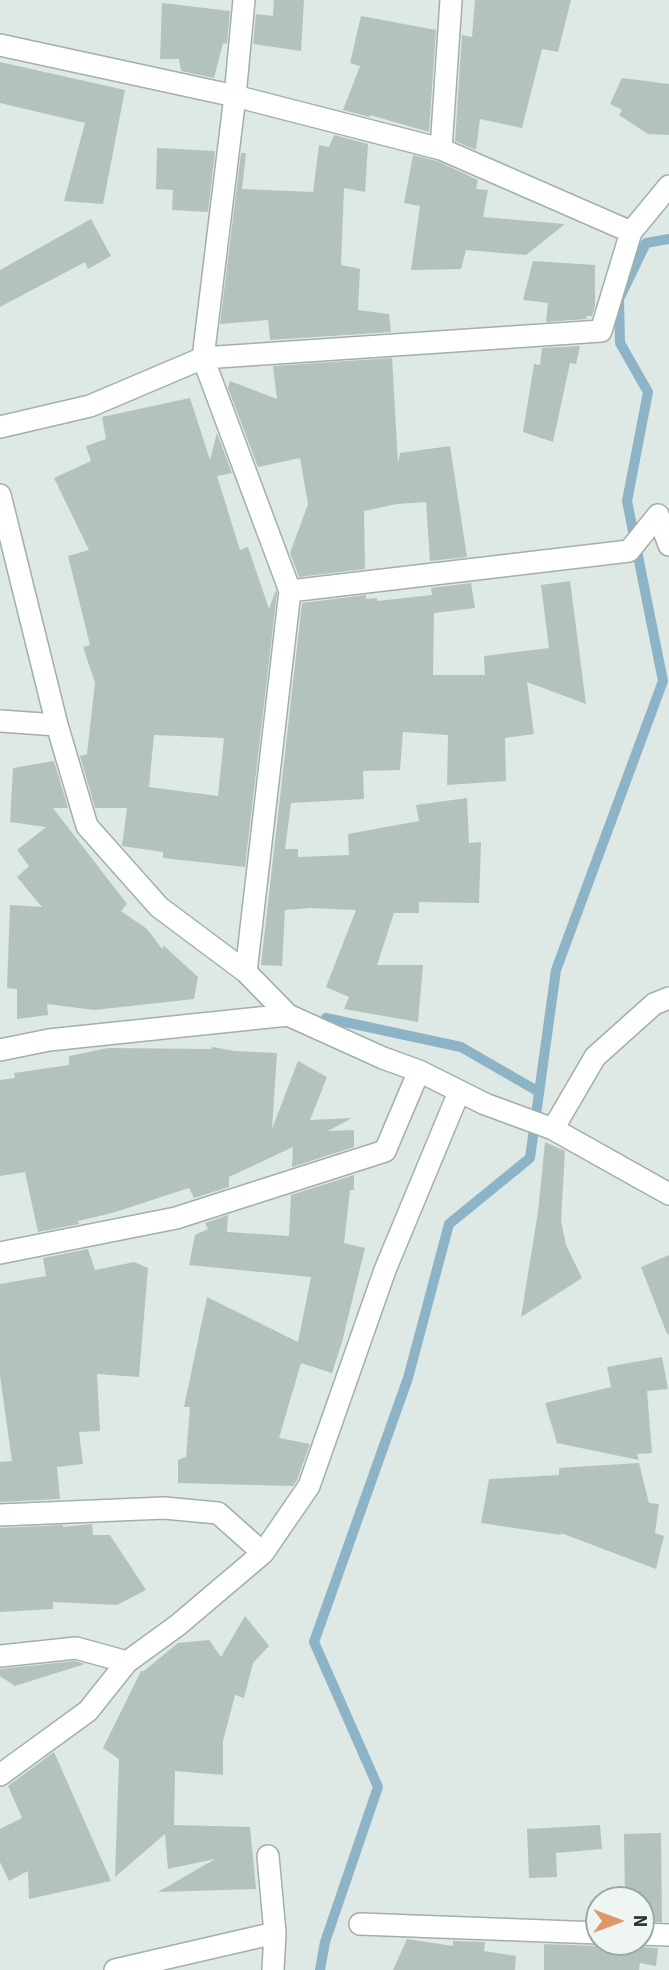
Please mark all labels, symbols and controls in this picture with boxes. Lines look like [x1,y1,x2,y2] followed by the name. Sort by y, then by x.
[585,1886,655,1956] north arrow
[626,1915,653,1927] text: N

